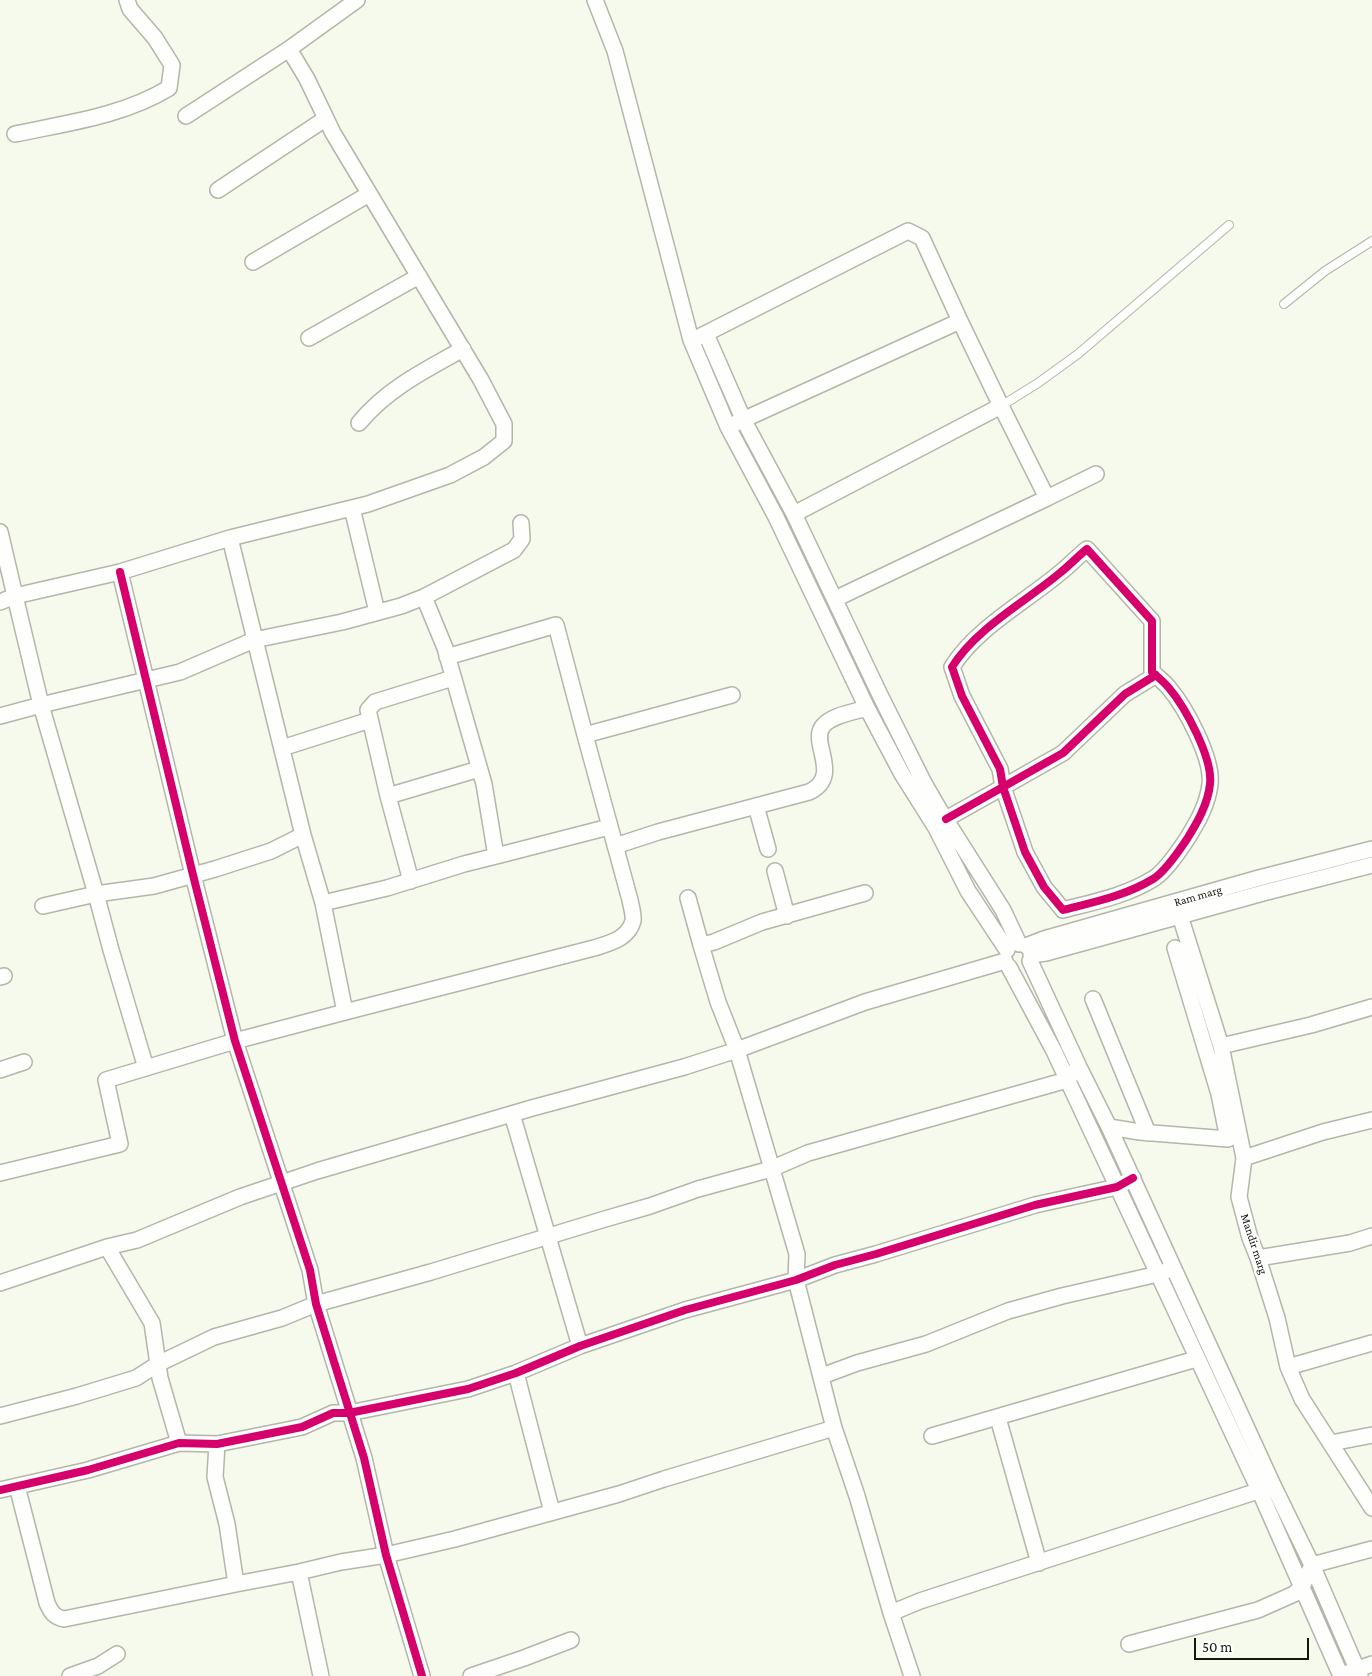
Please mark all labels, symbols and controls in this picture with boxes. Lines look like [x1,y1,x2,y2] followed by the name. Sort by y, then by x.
[1172,882,1224,910] street label: Ram marg
[1237,1212,1271,1276] street label: Mandir marg
[1197,1628,1312,1660] scale bar
[1202,1639,1232,1655] text: 50 m

